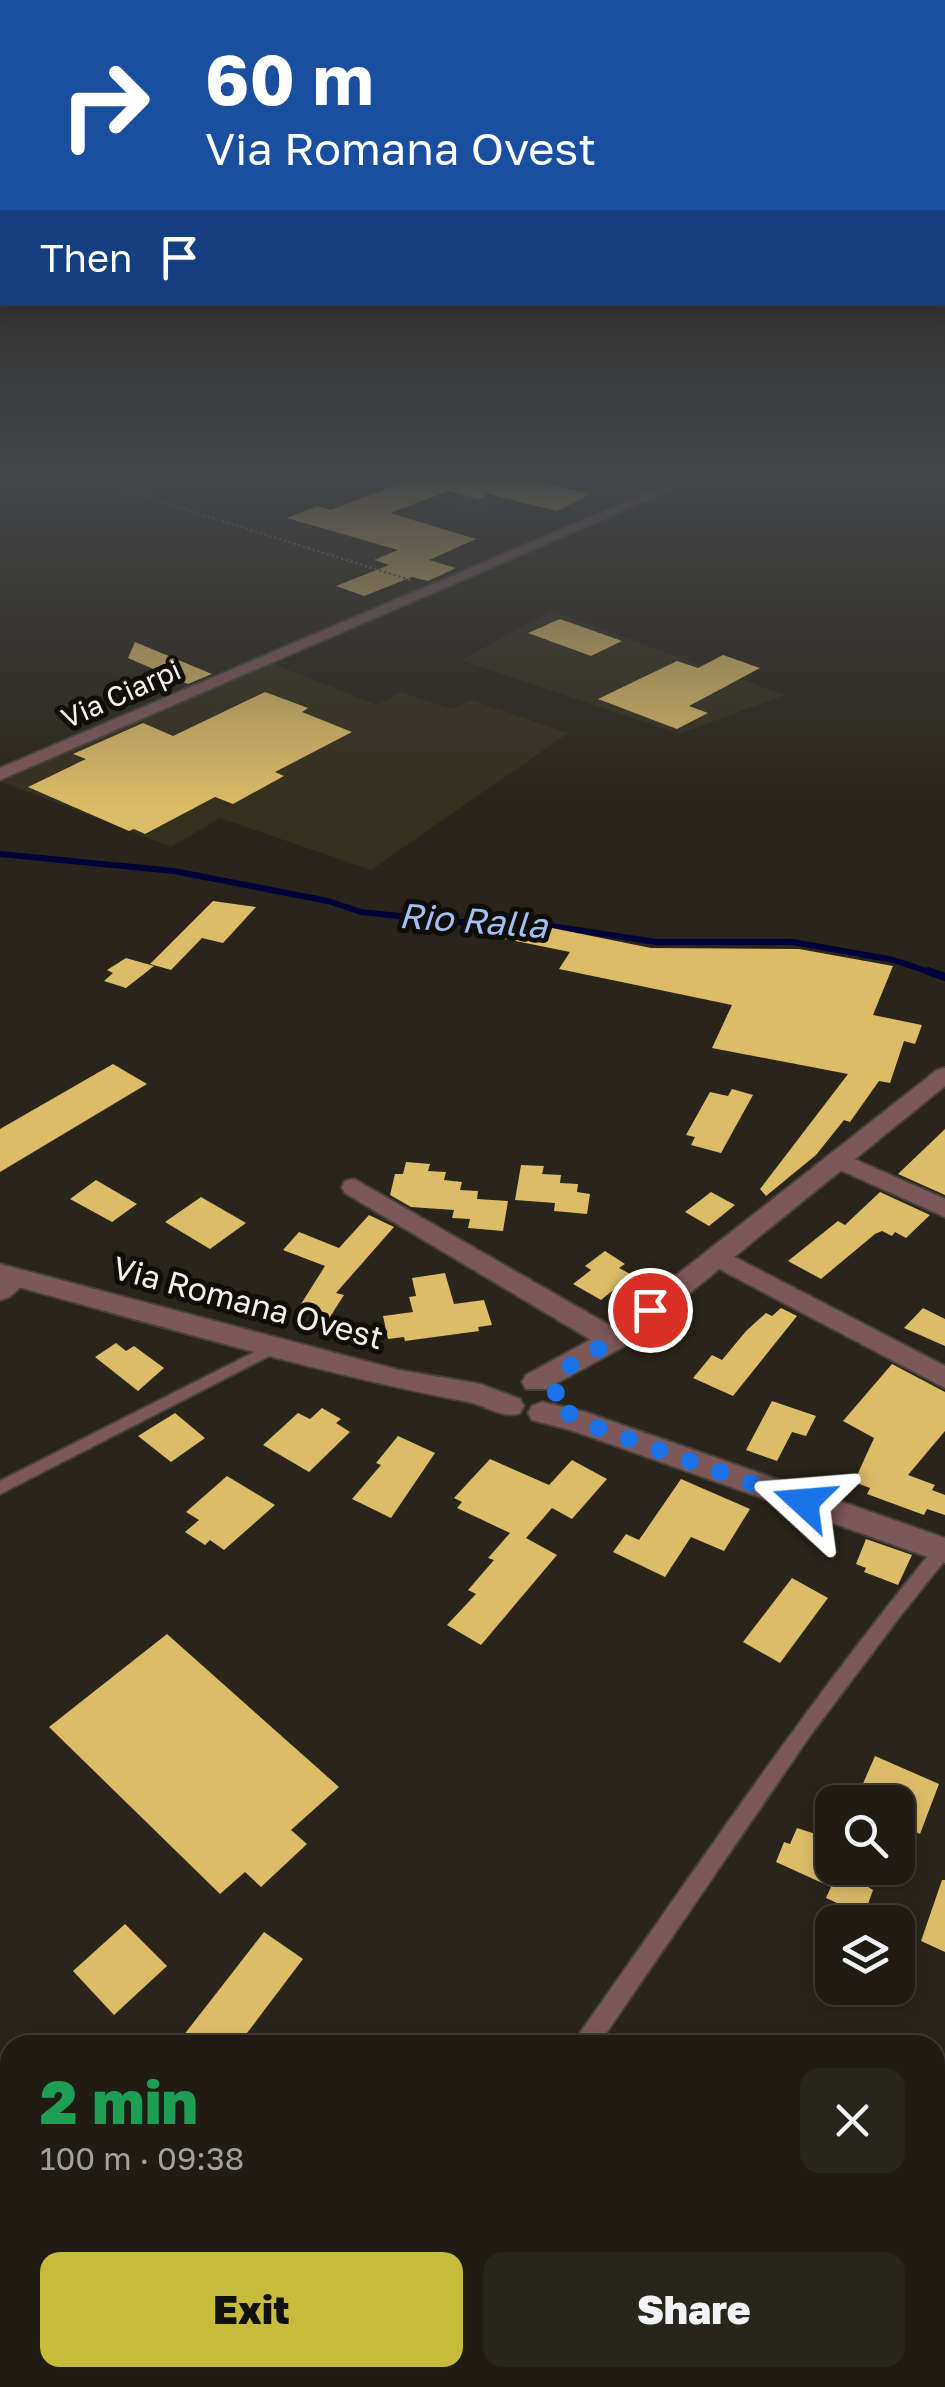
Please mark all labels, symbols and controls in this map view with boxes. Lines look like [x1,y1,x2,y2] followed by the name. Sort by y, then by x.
[205,36,374,120] text: 60 m
[40,40,170,170] icon: right
[205,121,596,175] text: Via Romana Ovest
[152,230,207,285] icon: arrive
[40,235,132,280] text: Then
[56,653,186,734] street label: Via Ciarpi
[398,894,550,946] water label: Rio Ralla
[109,1248,388,1356] street label: Via Romana Ovest
[608,1268,693,1353] pin
[623,1283,678,1338] icon: arrive
[752,1450,856,1554] position arrow
[815,1785,915,2005] map controls
[815,1785,915,1885] button: search
[815,1905,915,2005] button: layers
[40,2065,198,2137] text: 2 min
[800,2068,905,2173] button: close
[40,2139,244,2177] text: 100 m · 09:38
[40,2252,463,2367] button: Exit
[483,2252,905,2367] button: Share

